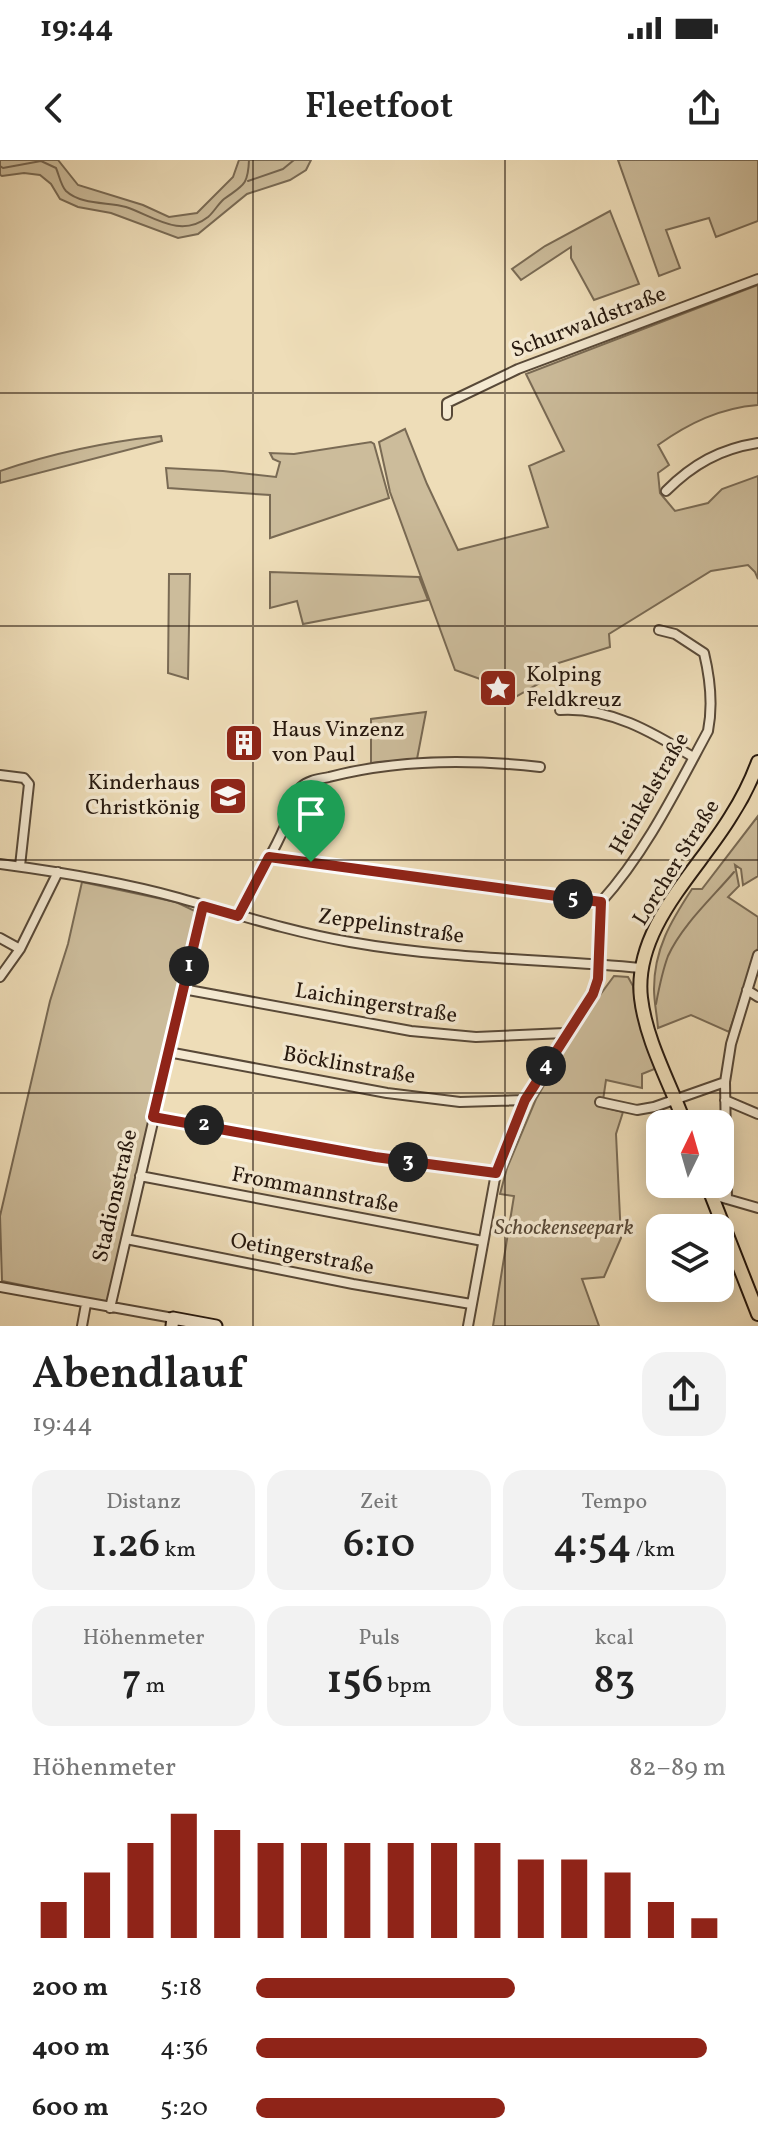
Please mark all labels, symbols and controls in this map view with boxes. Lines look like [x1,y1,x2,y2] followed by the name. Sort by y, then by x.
[40,7,114,49] text: 19:44
[305,83,453,133] text: Fleetfoot
[32,86,76,130] icon: back
[682,86,726,130] icon: share
[507,279,671,367] street label: Schurwaldstraße
[526,660,622,716] place label: Kolping Feldkreuz
[477,667,519,709] place icon: Kolping Feldkreuz
[272,715,404,771] place label: Haus Vinzenz von Paul
[223,722,265,764] building icon: Haus Vinzenz von Paul
[602,727,698,861] street label: Heinkelstraße
[85,768,200,824] place label: Kinderhaus Christkönig
[207,775,249,817] school or university icon: Kinderhaus Christkönig
[277,780,345,862] pin
[289,792,333,836] icon: arrive
[626,794,728,932] street label: Lorcher Straße
[553,879,593,919] pin: 5
[568,883,578,914] text: 5
[316,901,466,953] street label: Zeppelinstraße
[169,946,209,986] pin: 1
[185,950,193,981] text: 1
[293,976,459,1032] street label: Laichingerstraße
[280,1039,418,1093] street label: Böcklinstraße
[526,1046,566,1086] pin: 4
[539,1050,553,1081] text: 4
[184,1105,224,1145] pin: 2
[198,1109,210,1140] text: 2
[646,1110,734,1198] north arrow
[646,1110,734,1302] map controls
[86,1126,146,1266] street label: Stadionstraße
[388,1142,428,1182] pin: 3
[402,1146,414,1177] text: 3
[229,1160,401,1222] street label: Frommannstraße
[494,1213,634,1244] park label: Schockenseepark
[646,1214,734,1302] button: layers
[227,1226,377,1284] street label: Oetingerstraße
[32,1345,244,1406] text: Abendlauf
[642,1352,726,1436] button: share
[32,1406,93,1442] text: 19:44
[106,1487,181,1518] text: Distanz
[360,1487,398,1518] text: Zeit
[582,1487,647,1518] text: Tempo
[91,1518,160,1574] text: 1.26
[343,1518,415,1574] text: 6:10
[553,1518,631,1574] text: 4:54
[160,1535,196,1566] text: km
[631,1535,675,1566] text: /km
[83,1623,205,1654] text: Höhenmeter
[358,1623,400,1654] text: Puls
[595,1623,634,1654] text: kcal
[122,1654,141,1710] text: 7
[327,1654,383,1710] text: 156
[593,1654,635,1710] text: 83
[141,1671,165,1702] text: m
[383,1671,431,1702] text: bpm
[32,1750,176,1786] text: Höhenmeter
[629,1750,726,1786] text: 82–89 m
[32,1970,108,2006] text: 200 m
[160,1970,202,2006] text: 5:18
[32,2030,110,2066] text: 400 m
[160,2030,208,2066] text: 4:36
[32,2090,109,2126] text: 600 m
[160,2090,208,2126] text: 5:20

